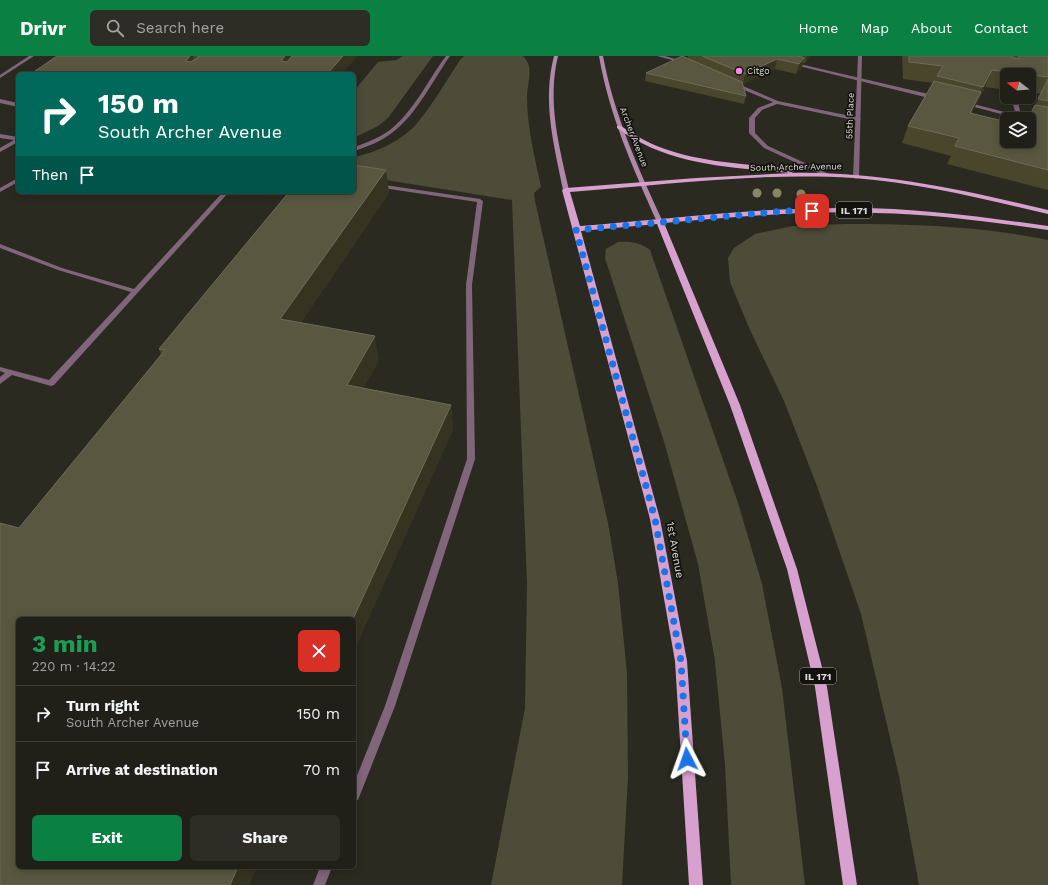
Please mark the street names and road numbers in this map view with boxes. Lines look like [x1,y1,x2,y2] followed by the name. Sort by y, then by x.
[844,93,856,139] street label: 55th Place
[618,106,650,168] street label: Archer Avenue
[750,161,842,173] street label: South Archer Avenue
[836,202,872,218] road number: IL 171
[664,521,686,579] street label: 1st Avenue
[800,668,836,684] road number: IL 171

